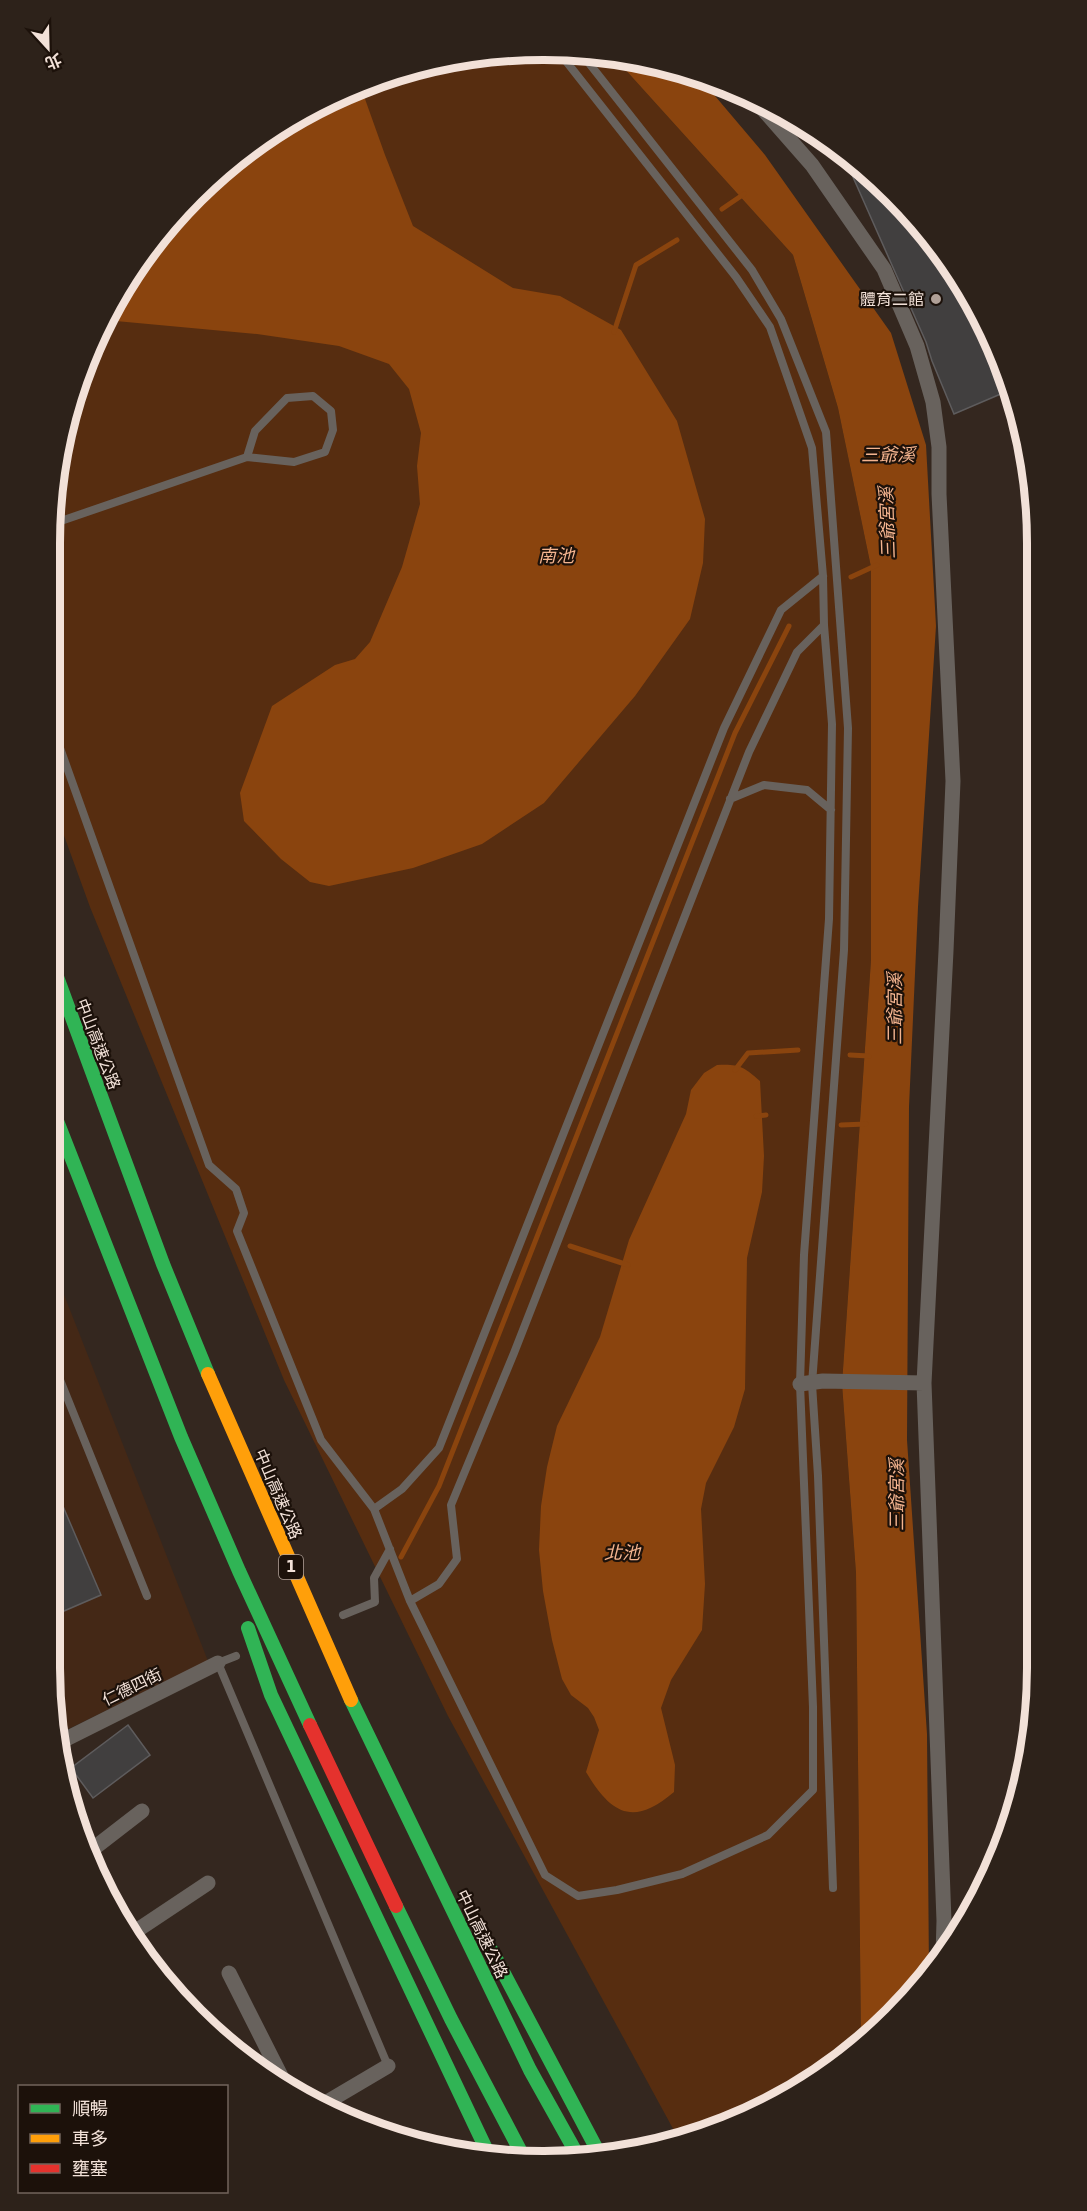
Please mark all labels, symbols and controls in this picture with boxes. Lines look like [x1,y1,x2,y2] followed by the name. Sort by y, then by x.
[18,18,78,78] north arrow
[42,50,64,73] text: 北
[860,290,924,309] place label: 體育二館
[929,292,943,306] marker: 體育二館
[861,444,918,465] water label: 三爺溪
[875,484,899,559] water label: 三爺宮溪
[538,545,576,566] water label: 南池
[884,970,905,1045] water label: 三爺宮溪
[72,996,124,1092] street label: 中山高速公路
[250,1446,306,1542] street label: 中山高速公路
[886,1456,907,1531] water label: 三爺宮溪
[604,1542,642,1563] water label: 北池
[279,1555,303,1579] road number: 1
[99,1664,165,1710] street label: 仁德四街
[452,1887,512,1981] street label: 中山高速公路
[18,2085,228,2193] legend
[72,2098,108,2119] text: 順暢
[72,2128,108,2149] text: 車多
[72,2158,108,2179] text: 壅塞

